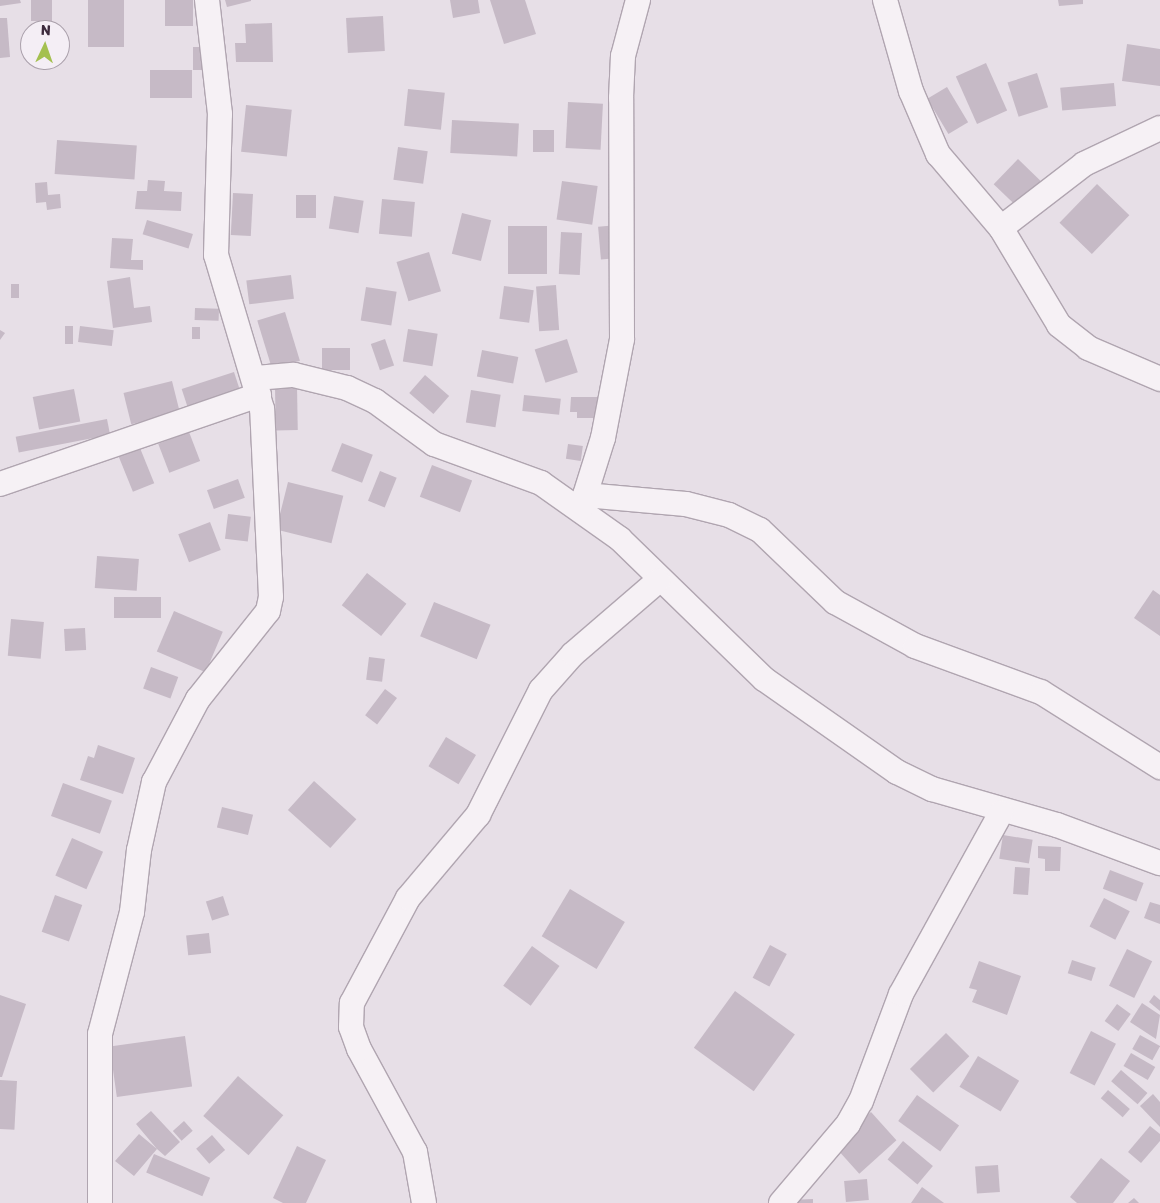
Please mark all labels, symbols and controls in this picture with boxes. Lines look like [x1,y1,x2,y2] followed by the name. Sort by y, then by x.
[20,20,70,70] north arrow
[40,22,51,39] text: N

